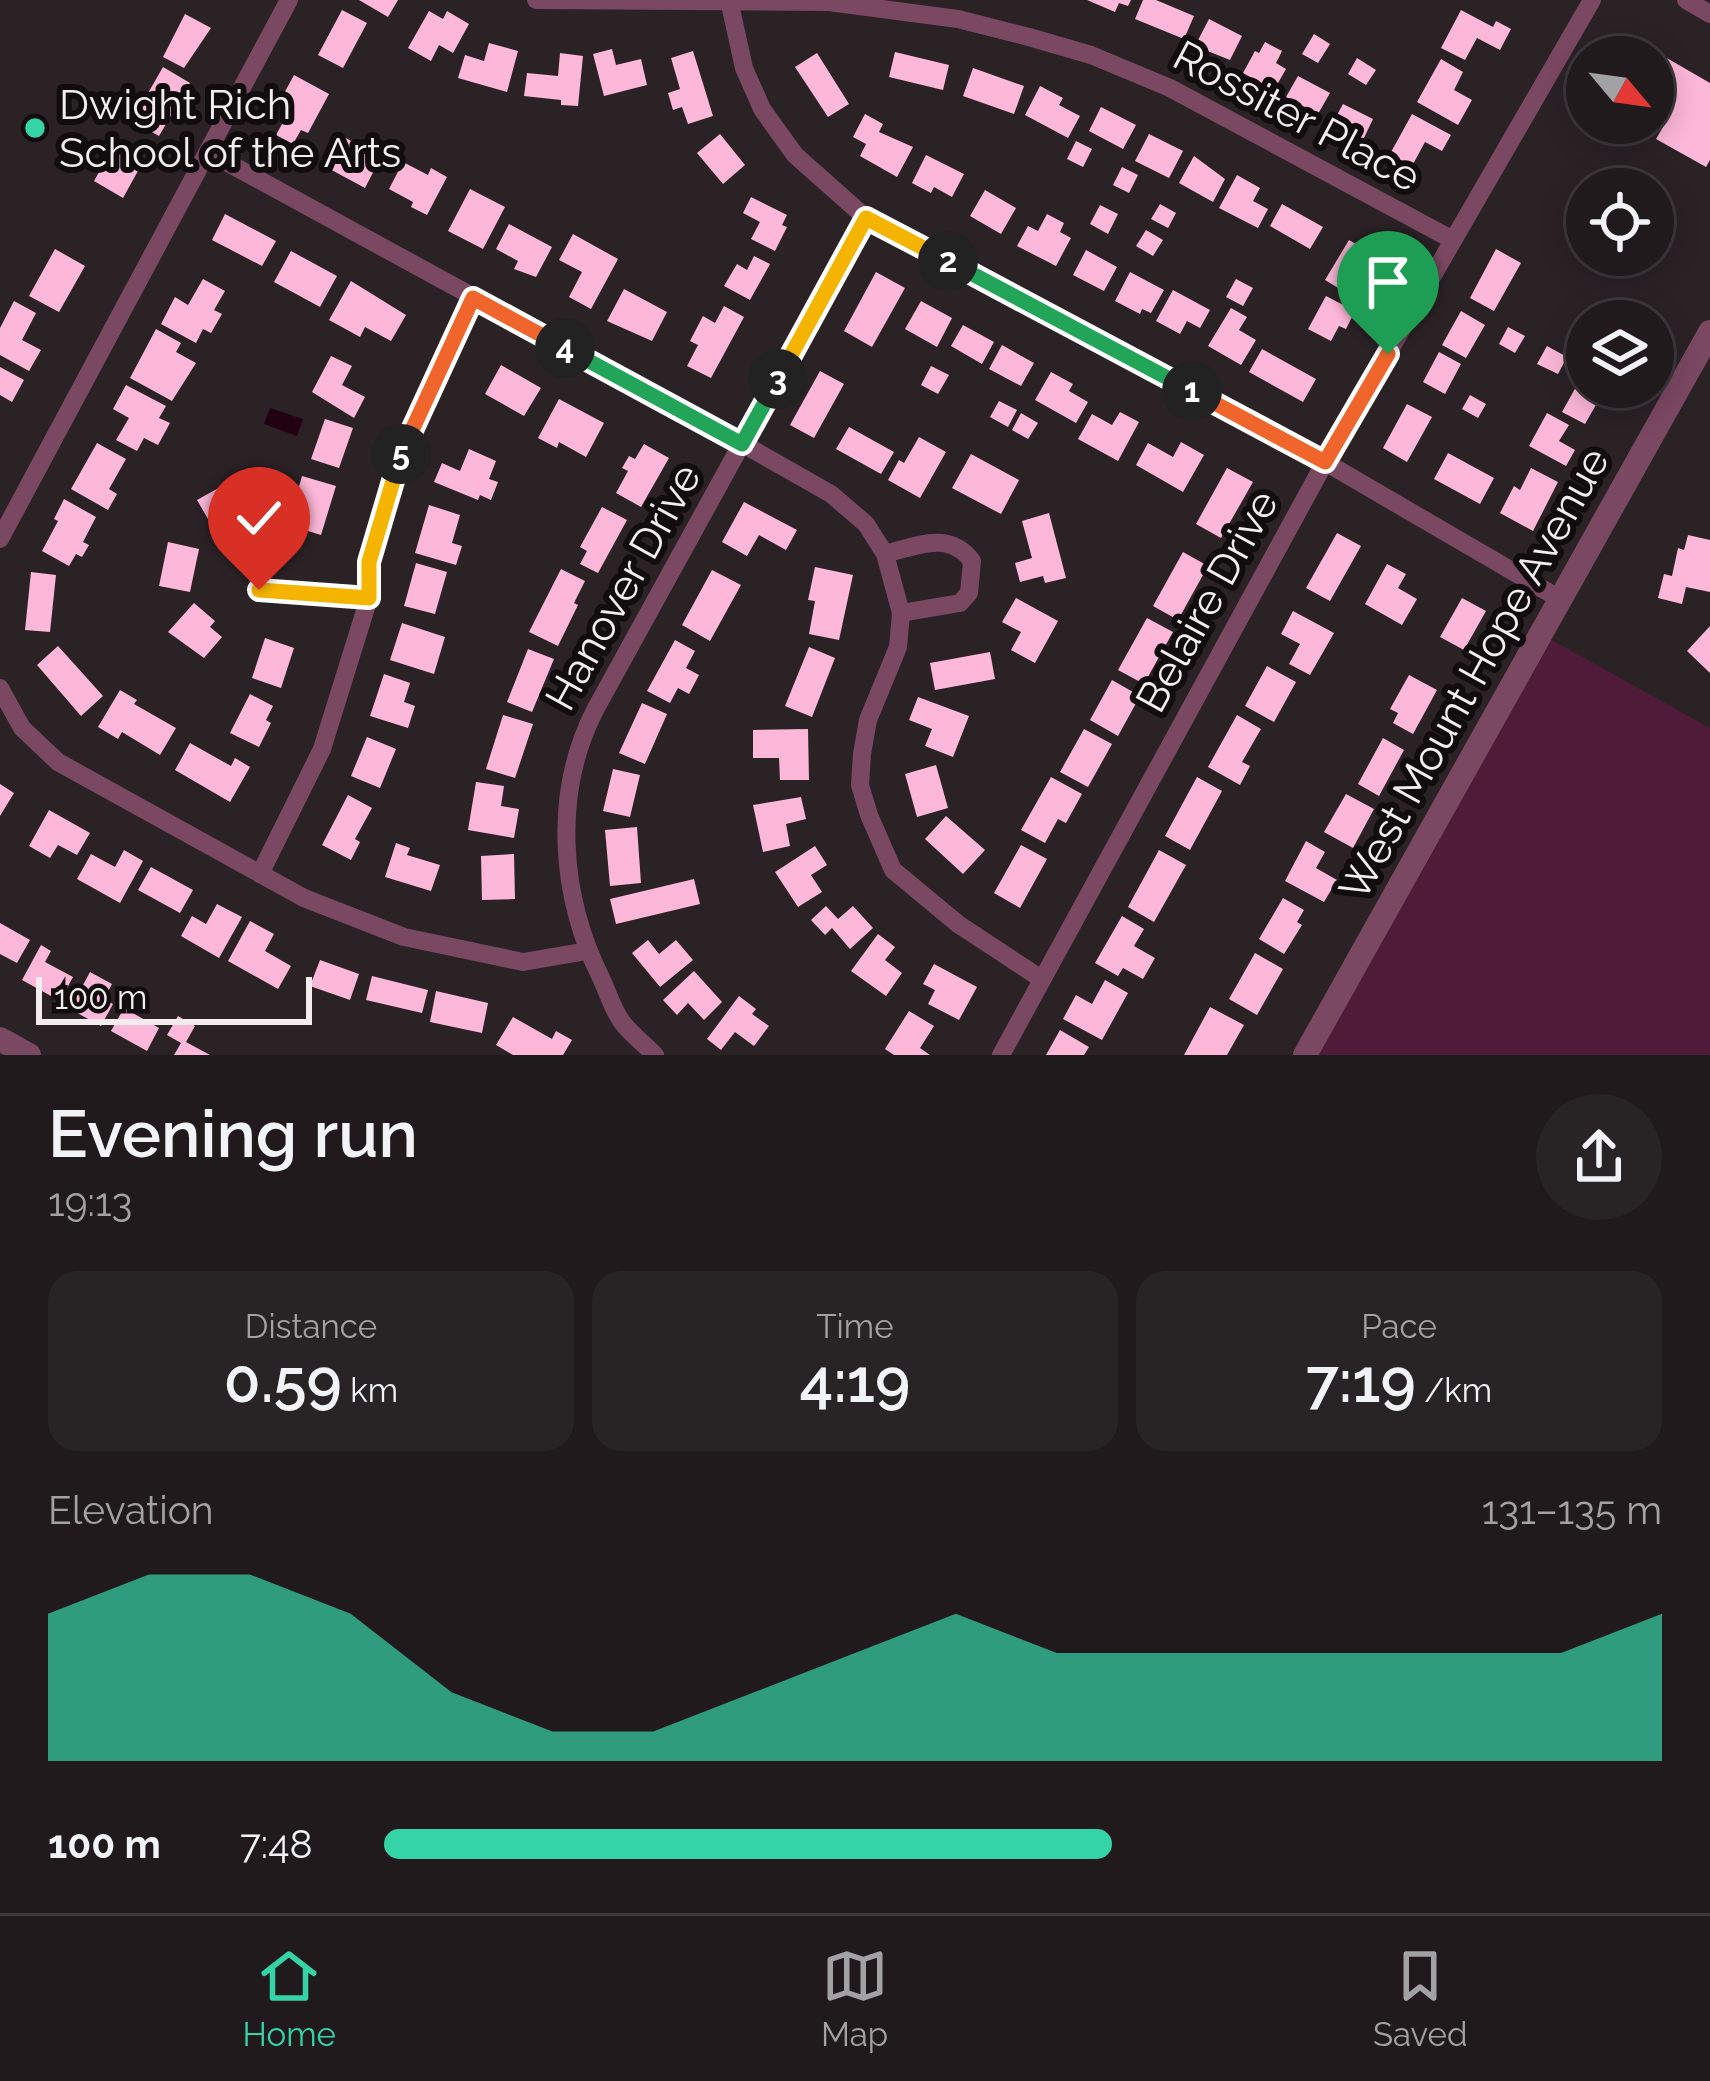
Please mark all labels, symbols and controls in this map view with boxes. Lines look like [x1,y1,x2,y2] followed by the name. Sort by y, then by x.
[1165,30,1429,202] street label: Rossiter Place
[1566,36,1674,144] north arrow
[1566,36,1674,408] map controls
[59,80,401,177] place label: Dwight Rich School of the Arts
[22,115,48,141] marker: Dwight Rich School of the Arts
[1566,168,1674,276] button: locate
[918,231,978,291] pin: 2
[1337,231,1439,354] pin
[939,241,957,280] text: 2
[1355,249,1421,315] icon: arrive
[1566,300,1674,408] button: layers
[535,318,595,378] pin: 4
[556,328,574,367] text: 4
[748,349,808,409] pin: 3
[769,359,787,398] text: 3
[1162,361,1222,421] pin: 1
[1184,371,1200,410] text: 1
[371,424,431,484] pin: 5
[392,434,410,473] text: 5
[1329,439,1619,909] street label: West Mount Hope Avenue
[535,456,711,718] street label: Hanover Drive
[208,467,310,590] pin
[1126,482,1288,720] street label: Belaire Drive
[226,485,292,551] icon: check
[36,971,312,1024] scale bar
[54,978,147,1017] text: 100 m
[1536,1094,1662,1220] button: share
[48,1095,418,1172] text: Evening run
[48,1179,132,1225] text: 19:13
[245,1307,377,1346] text: Distance
[816,1307,894,1346] text: Time
[1361,1307,1437,1346] text: Pace
[224,1346,342,1416] text: 0.59
[800,1346,910,1416] text: 4:19
[1306,1346,1416,1416] text: 7:19
[342,1371,398,1410] text: km
[1416,1371,1492,1410] text: /km
[48,1487,214,1533] text: Elevation
[1482,1487,1662,1533] text: 131–135 m
[48,1821,161,1867] text: 100 m
[240,1821,313,1867] text: 7:48
[243,1943,336,2054] tab: Home
[821,1943,888,2054] tab: Map
[1373,1943,1467,2054] tab: Saved

